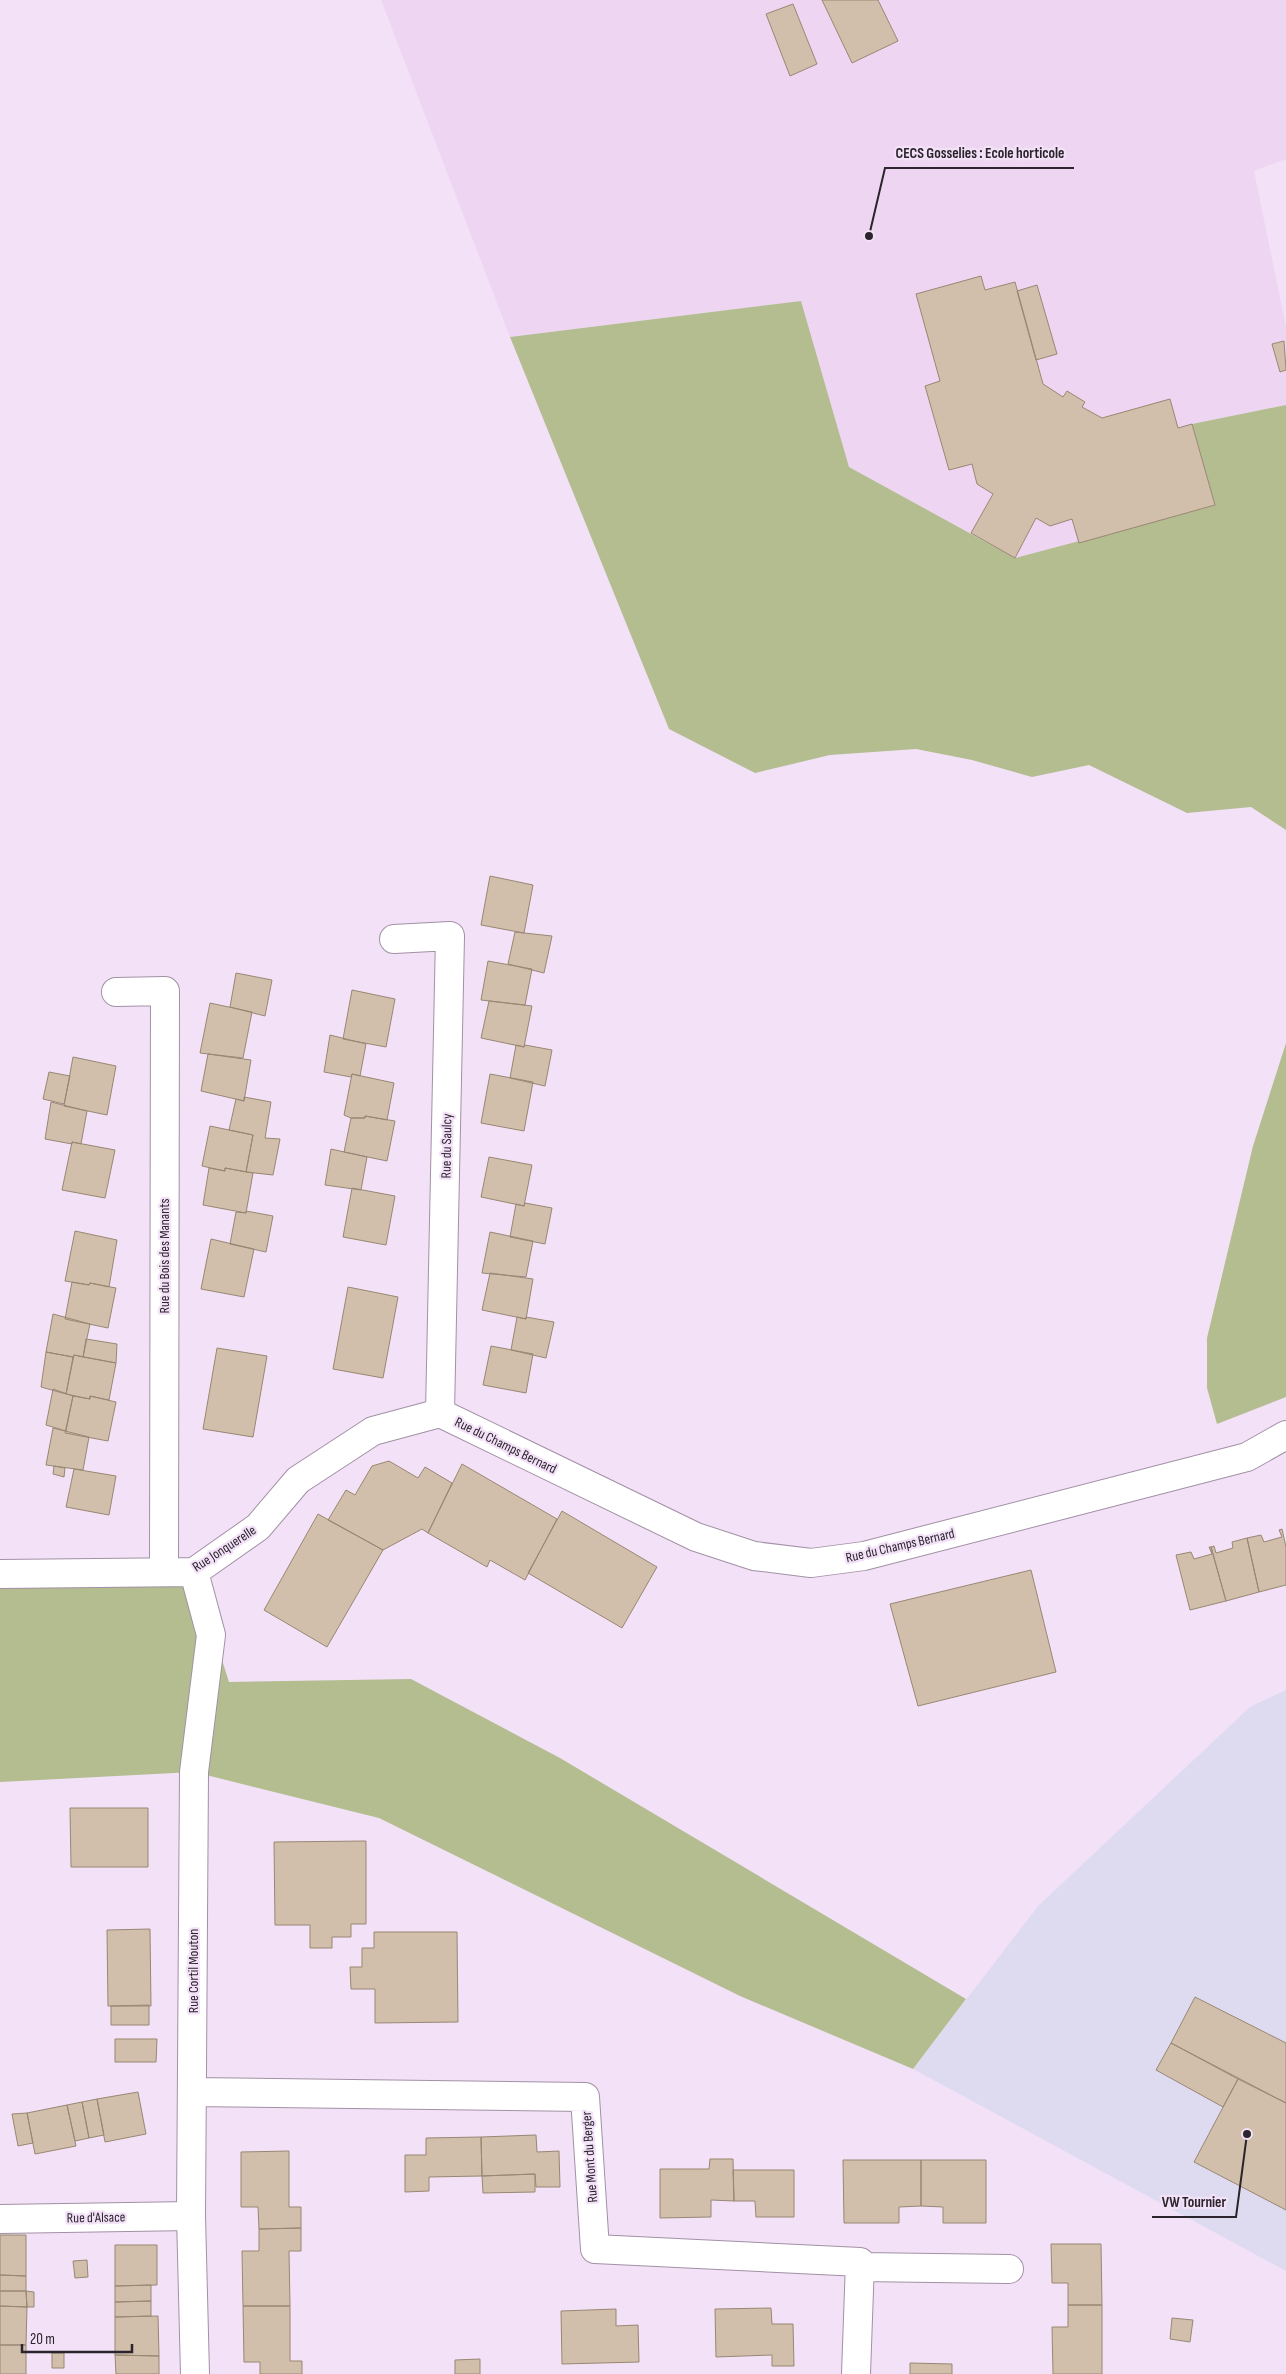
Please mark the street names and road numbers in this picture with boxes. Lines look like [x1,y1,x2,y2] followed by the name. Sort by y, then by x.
[437,1113,456,1179] street label: Rue du Saulcy
[156,1198,173,1314] street label: Rue du Bois des Manants
[452,1413,560,1478] street label: Rue du Champs Bernard
[189,1522,259,1575] street label: Rue Jonquerelle
[844,1525,956,1566] street label: Rue du Champs Bernard
[185,1929,202,2013] street label: Rue Cortil Mouton
[578,2111,601,2203] street label: Rue Mont du Berger
[67,2208,125,2227] street label: Rue d'Alsace

